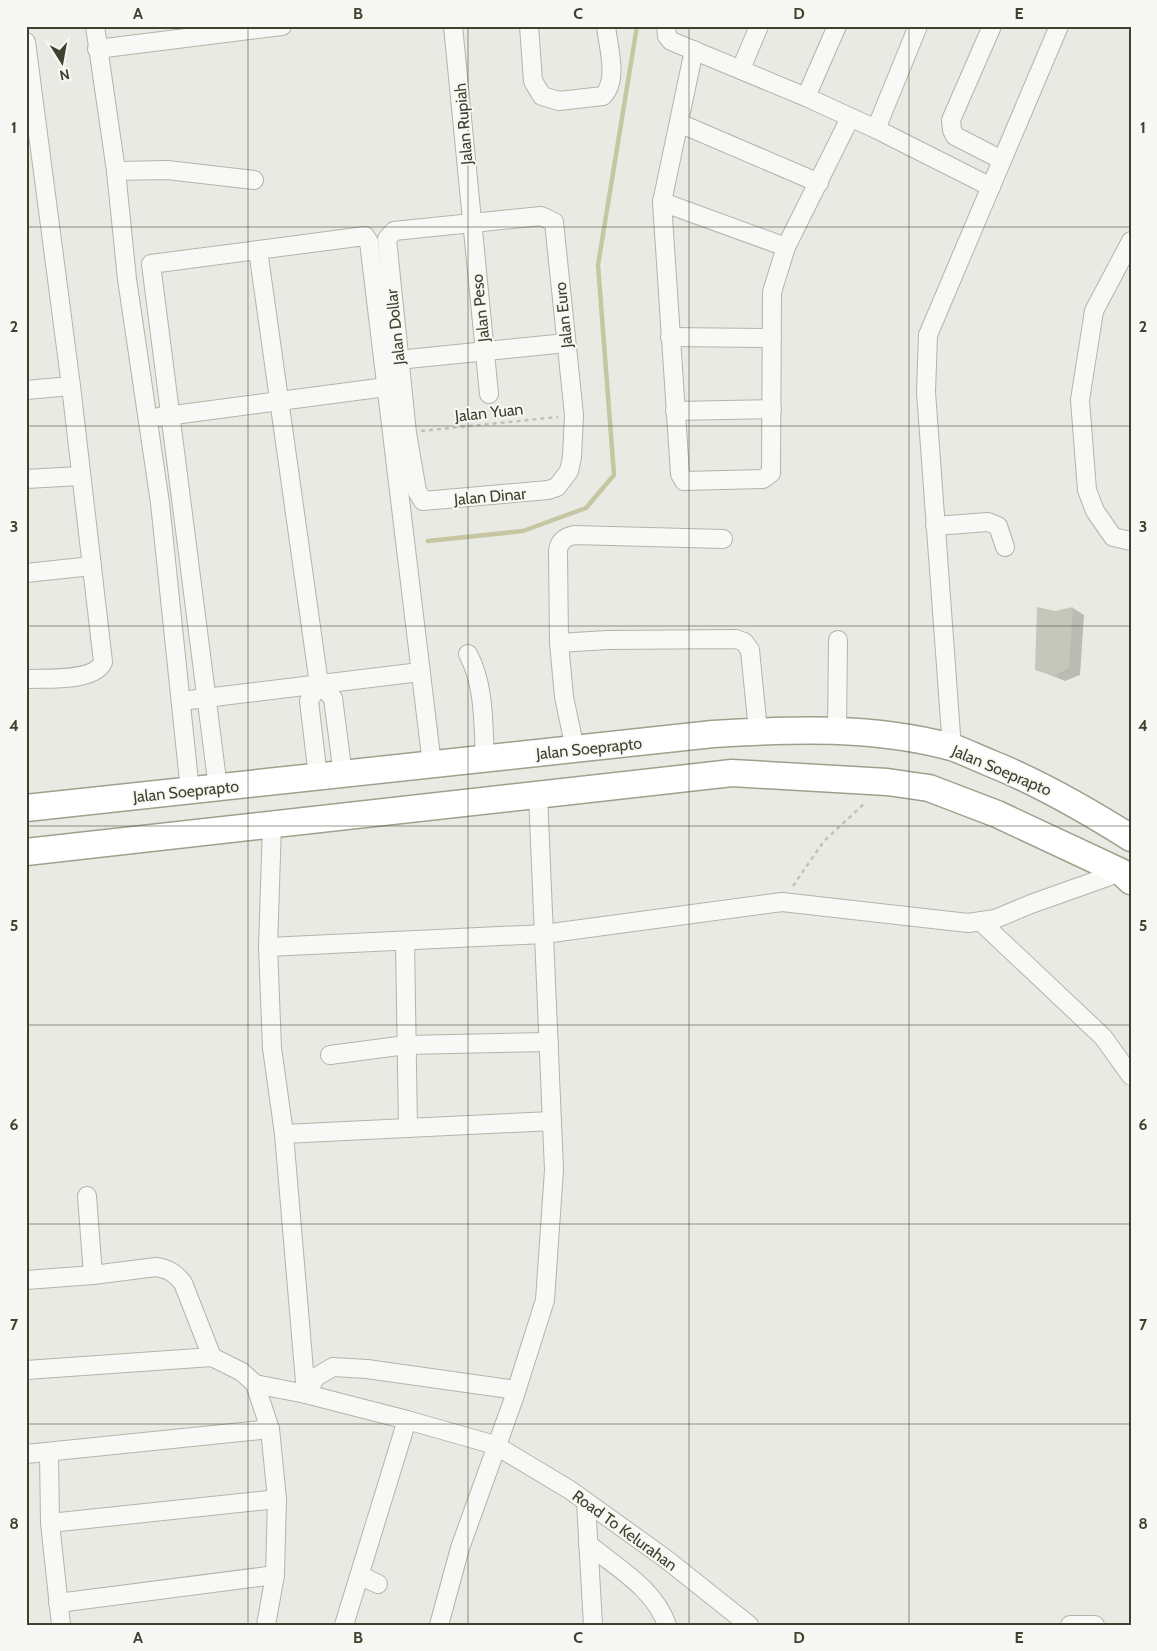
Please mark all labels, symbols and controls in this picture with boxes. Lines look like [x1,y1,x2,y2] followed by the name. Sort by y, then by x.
[133,4,143,23] text: A
[353,4,363,23] text: B
[573,4,583,23] text: C
[793,4,805,23] text: D
[1014,4,1024,23] text: E
[38,38,88,88] north arrow
[58,65,71,85] text: N
[450,82,477,167] street label: Jalan Rupiah
[11,118,17,137] text: 1
[1140,118,1146,137] text: 1
[467,273,494,344] street label: Jalan Peso
[551,281,577,350] street label: Jalan Euro
[382,287,409,367] street label: Jalan Dollar
[10,317,18,336] text: 2
[1139,317,1147,336] text: 2
[453,399,524,426] street label: Jalan Yuan
[452,484,528,509] street label: Jalan Dinar
[10,517,18,536] text: 3
[1139,517,1147,536] text: 3
[9,716,19,735] text: 4
[1138,716,1148,735] text: 4
[534,733,643,764] street label: Jalan Soeprapto
[948,741,1055,800] street label: Jalan Soeprapto
[131,776,240,807] street label: Jalan Soeprapto
[10,916,18,935] text: 5
[1139,916,1147,935] text: 5
[10,1115,19,1134] text: 6
[1139,1115,1148,1134] text: 6
[10,1315,19,1334] text: 7
[1139,1315,1148,1334] text: 7
[569,1486,681,1575] street label: Road To Kelurahan
[9,1514,19,1533] text: 8
[1138,1514,1148,1533] text: 8
[133,1628,143,1647] text: A
[353,1628,363,1647] text: B
[573,1628,583,1647] text: C
[793,1628,805,1647] text: D
[1014,1628,1024,1647] text: E

